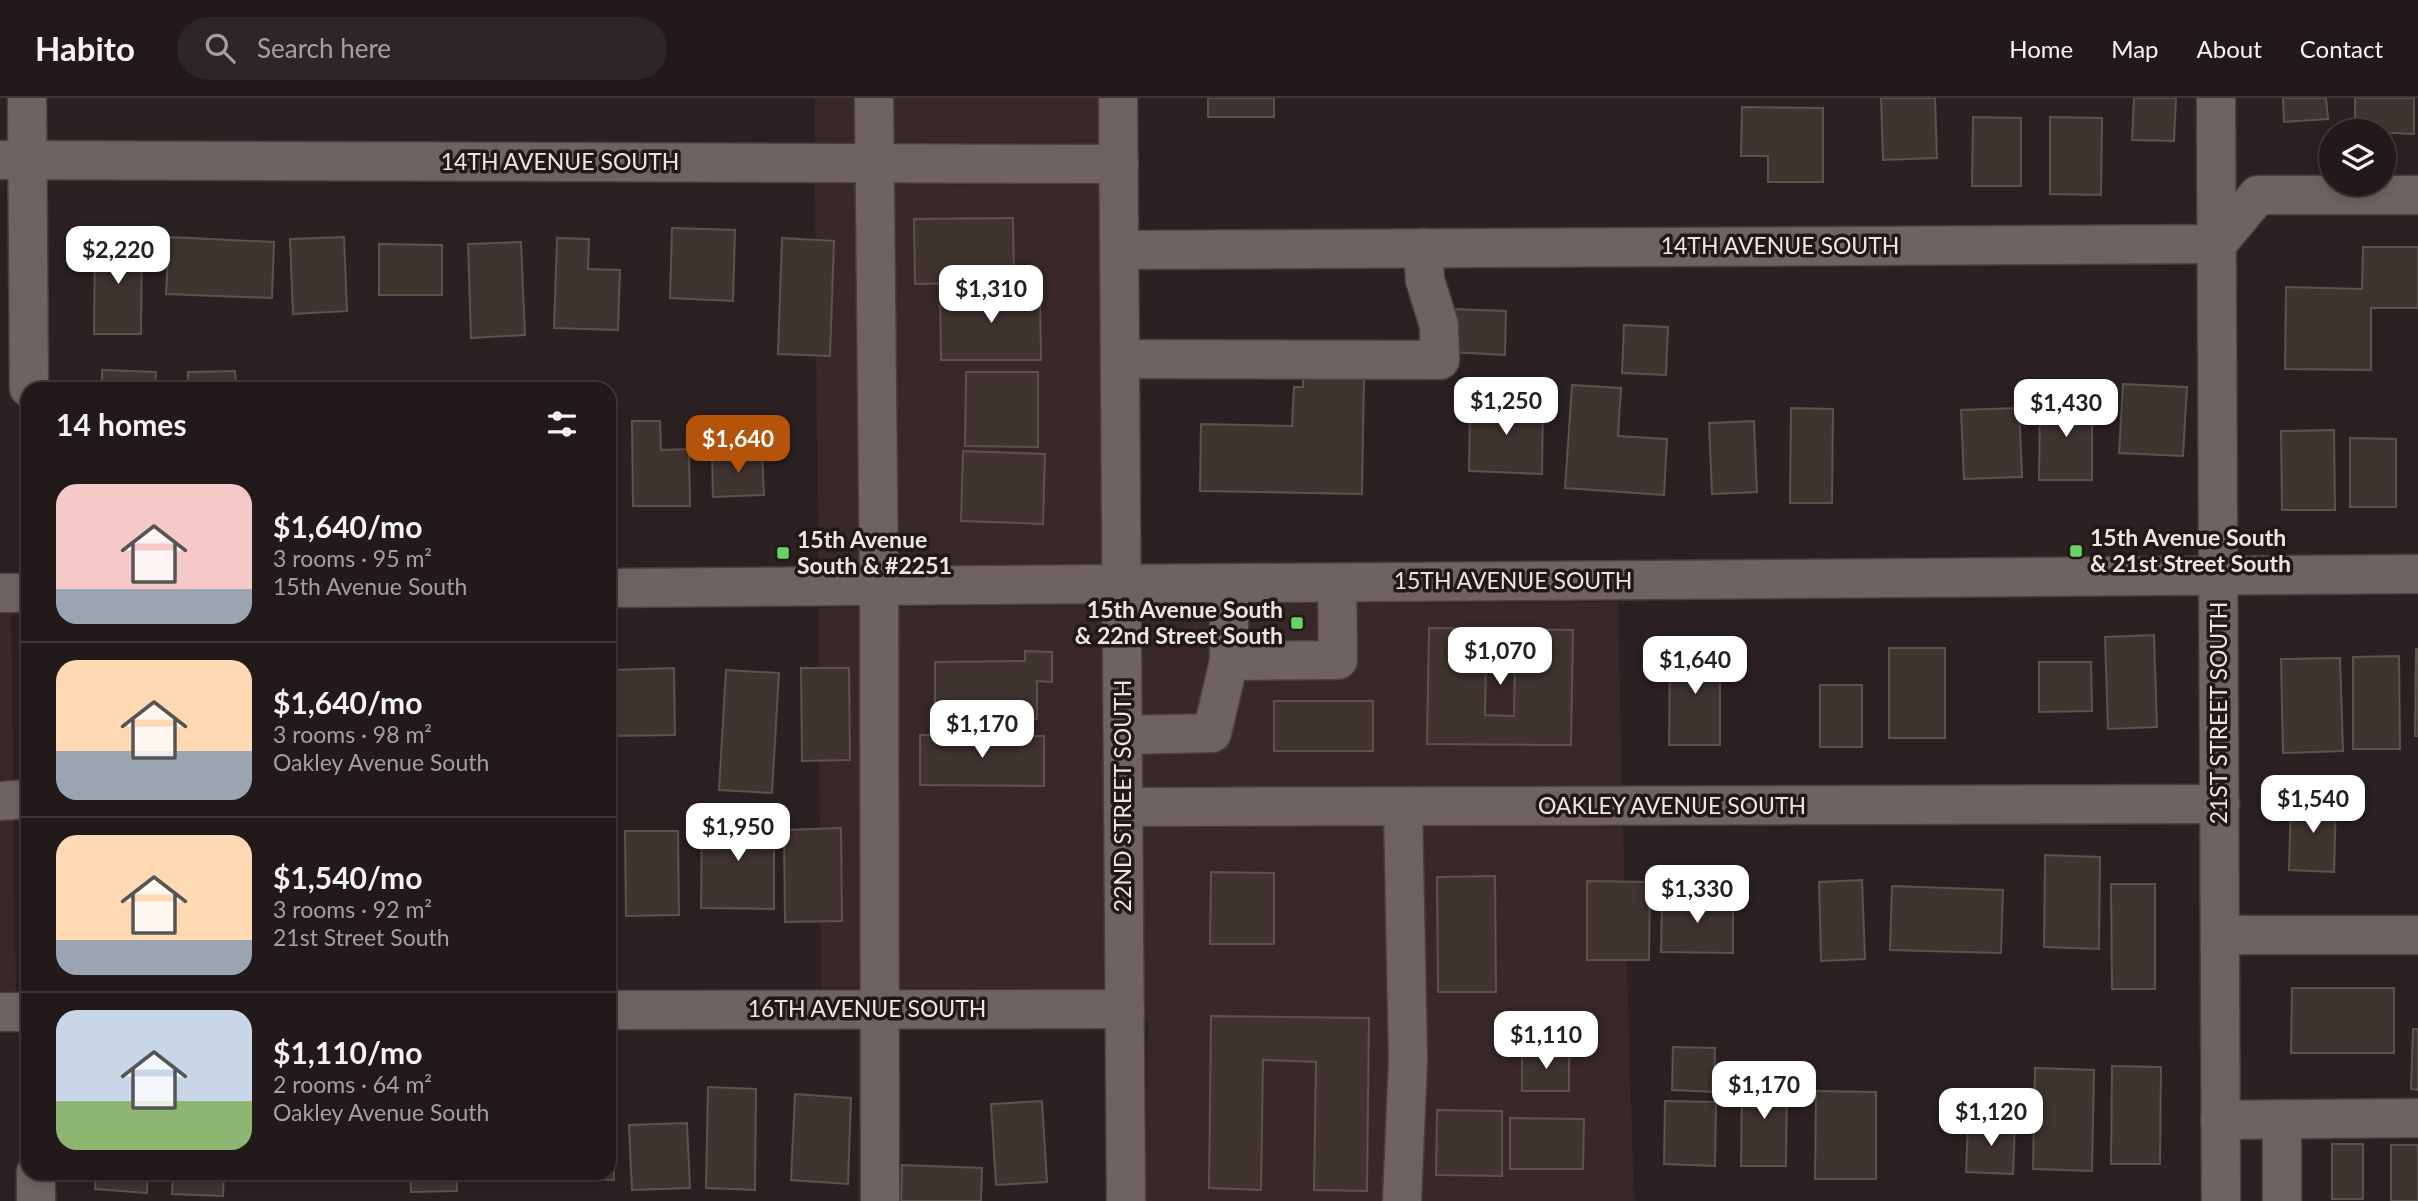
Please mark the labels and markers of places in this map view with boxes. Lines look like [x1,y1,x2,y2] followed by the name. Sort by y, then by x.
[61,226,175,286] pin: $2,220
[934,266,1048,325] pin: $1,310
[1449,378,1563,437] pin: $1,250
[2009,380,2123,439] pin: $1,430
[681,416,795,475] pin: $1,640
[2090,523,2291,577] place label: 15th Avenue South & 21st Street South
[797,525,952,579] place label: 15th Avenue South & #2251
[2068,543,2084,559] marker: 15th Avenue South & 21st Street South
[775,545,791,561] marker: 15th Avenue South & #2251
[1075,595,1283,649] place label: 15th Avenue South & 22nd Street South
[1289,615,1305,631] marker: 15th Avenue South & 22nd Street South
[1443,628,1557,687] pin: $1,070
[1638,636,1752,696] pin: $1,640
[925,700,1039,760] pin: $1,170
[2256,776,2370,835] pin: $1,540
[681,804,795,863] pin: $1,950
[1640,866,1754,925] pin: $1,330
[1489,1012,1603,1071] pin: $1,110
[1707,1062,1821,1121] pin: $1,170
[1934,1088,2048,1148] pin: $1,120

